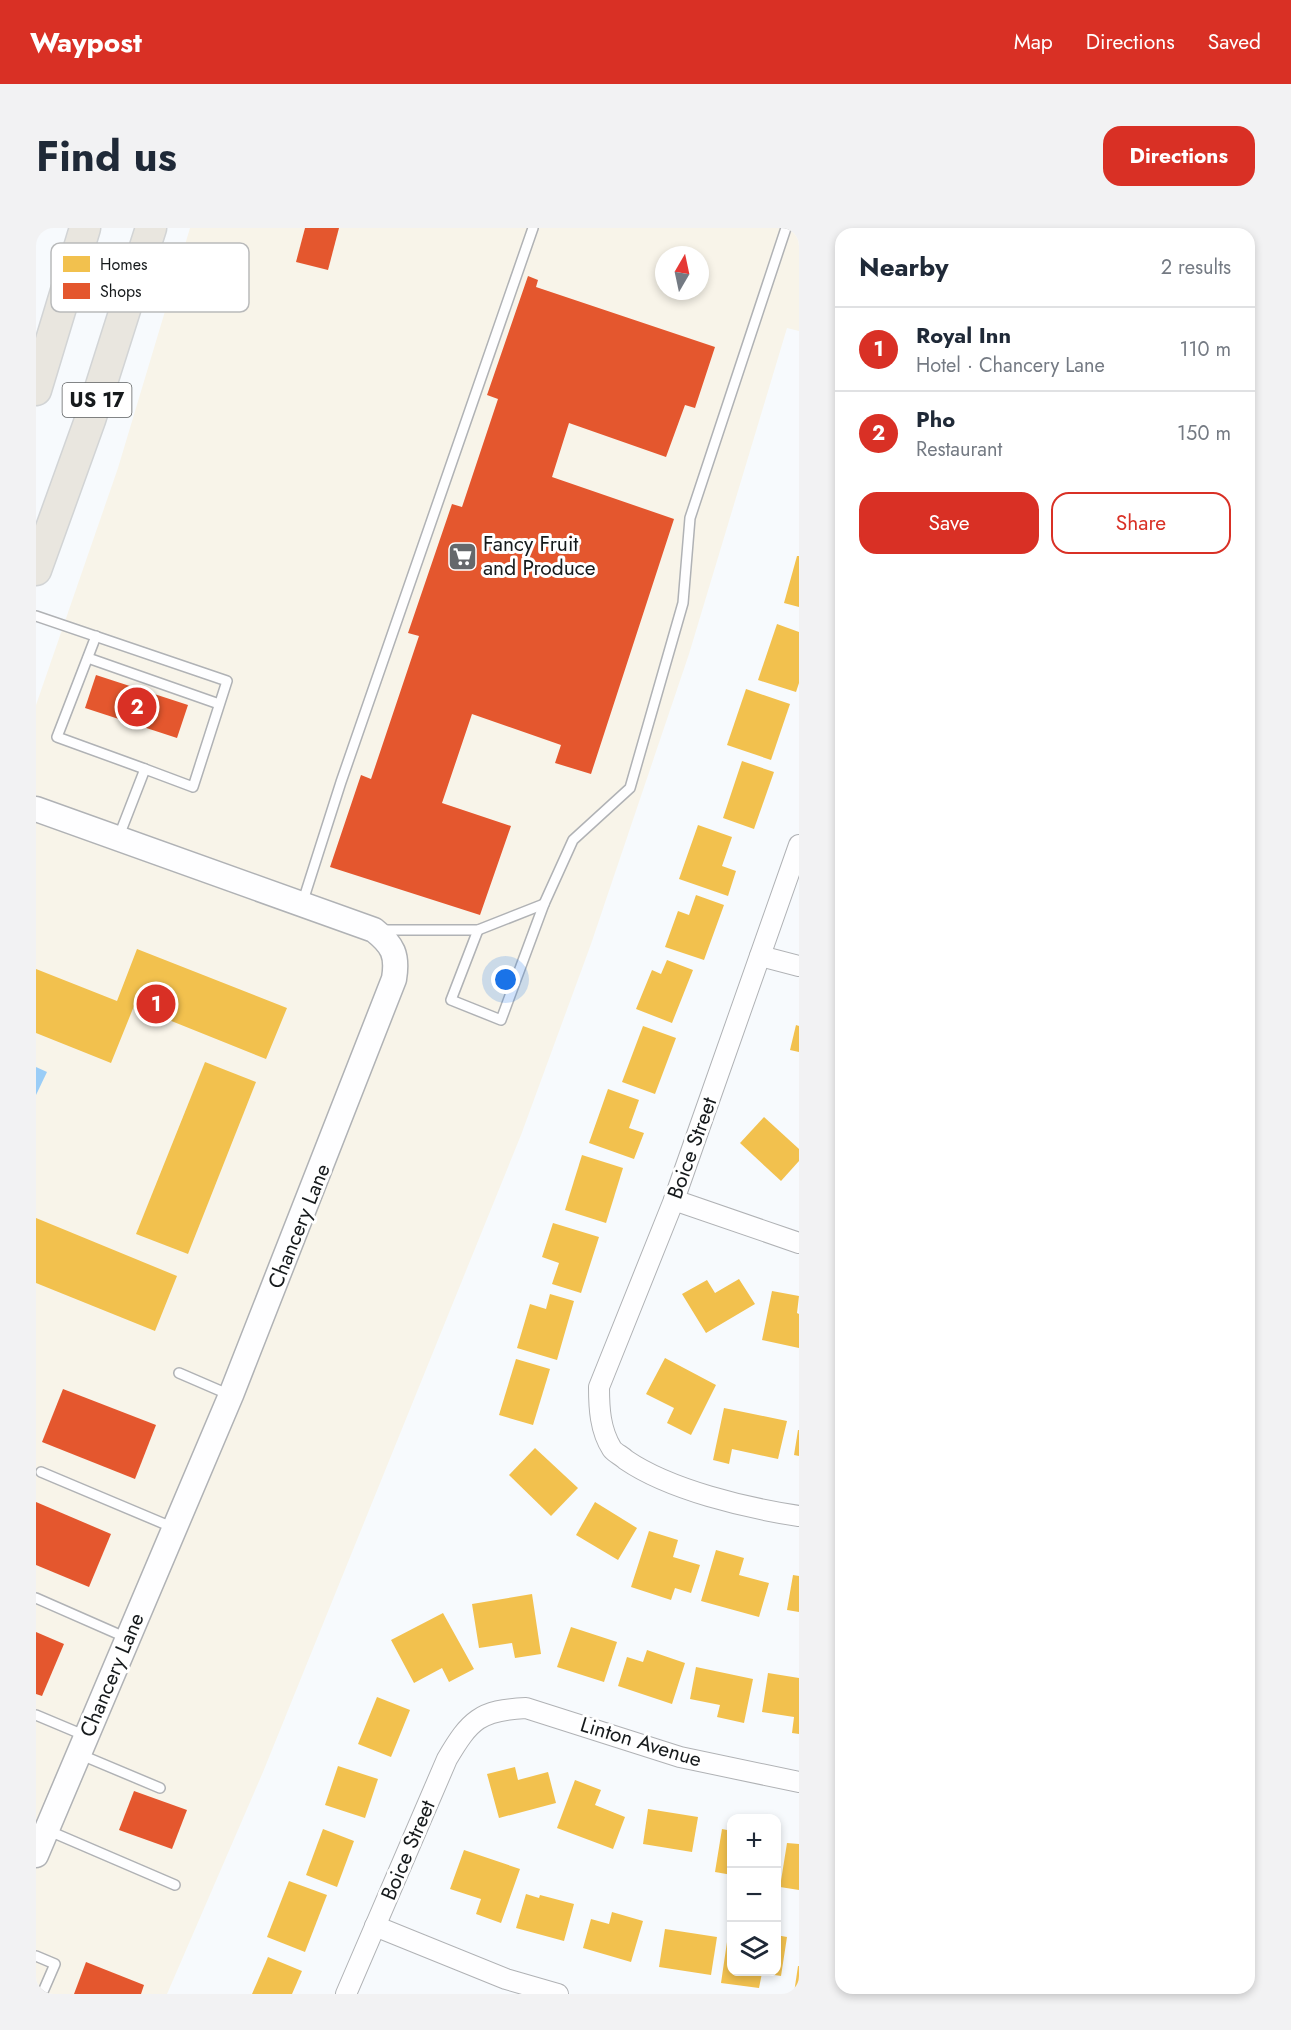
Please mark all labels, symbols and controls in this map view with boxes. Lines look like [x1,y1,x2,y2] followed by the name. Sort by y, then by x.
[30,22,142,63] text: Waypost
[1014,27,1053,57] text: Map
[1086,27,1175,57] text: Directions
[1208,27,1261,57] text: Saved
[36,126,177,187] text: Find us
[1103,126,1255,186] button: Directions
[51,243,249,312] legend
[655,246,709,300] north arrow
[859,248,948,286] text: Nearby
[100,253,147,276] text: Homes
[1161,253,1231,282] text: 2 results
[100,280,141,303] text: Shops
[916,319,1011,351] text: Royal Inn
[873,335,884,364] text: 1
[1179,335,1231,364] text: 110 m
[916,351,1105,380] text: Hotel · Chancery Lane
[62,383,132,417] road number: US 17
[916,403,955,435] text: Pho
[872,419,885,448] text: 2
[1177,419,1231,448] text: 150 m
[916,435,1002,464] text: Restaurant
[859,492,1039,554] button: Save
[1051,492,1231,554] button: Share
[483,529,596,583] place label: Fancy Fruit and Produce
[446,540,478,572] supermarket icon: Fancy Fruit and Produce
[118,684,156,730] pin: 2
[491,965,520,994] your location
[136,982,176,1026] pin: 1
[660,1093,724,1203] street label: Boice Street
[260,1159,338,1293] street label: Chancery Lane
[72,1608,152,1742] street label: Chancery Lane
[577,1709,705,1775] street label: Linton Avenue
[374,1795,442,1905] street label: Boice Street
[727,1814,781,1976] map controls
[727,1814,781,1868] button: +
[727,1868,781,1922] button: −
[727,1922,781,1976] button: layers

